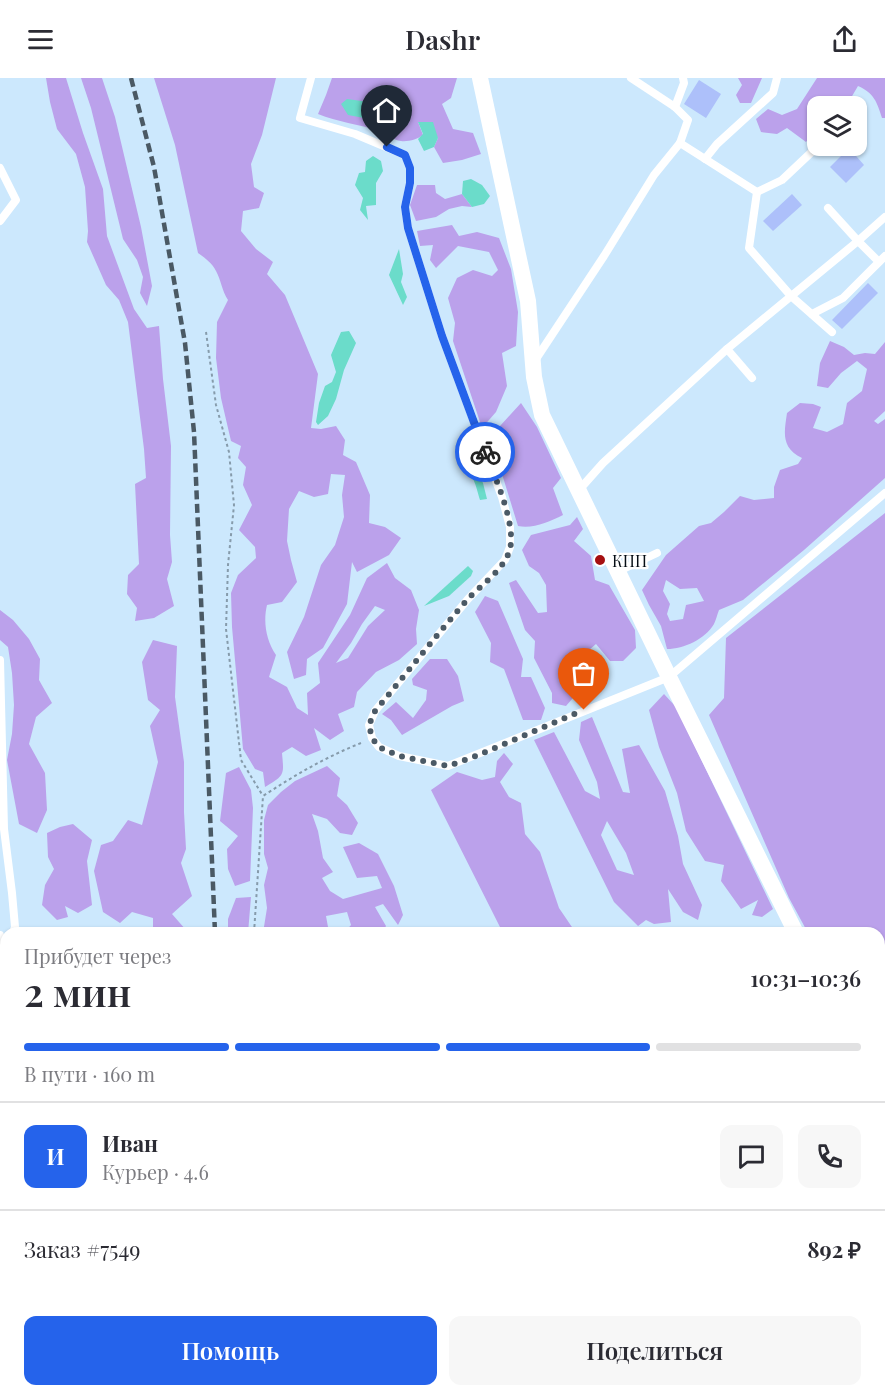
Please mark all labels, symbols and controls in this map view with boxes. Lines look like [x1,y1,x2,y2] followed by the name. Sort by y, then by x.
[405,21,480,57] text: Dashr
[24,23,57,56] icon: menu
[828,23,861,56] icon: share
[361,85,412,147] pin
[370,94,403,127] icon: home
[807,96,867,156] map controls
[807,96,867,156] button: layers
[455,422,515,482] courier
[469,436,502,469] icon: bike
[612,550,647,571] place label: КПП
[593,553,607,567] marker: КПП
[558,648,609,710] pin
[567,657,600,690] icon: bag
[24,942,171,969] text: Прибудет через
[750,963,861,993] text: 10:31–10:36
[24,965,131,1017] text: 2 мин
[24,1060,155,1087] text: В пути · 160 m
[720,1125,783,1188] button: chat
[798,1125,861,1188] button: phone
[102,1128,158,1158] text: Иван
[46,1141,65,1171] text: И
[102,1158,209,1185] text: Курьер · 4.6
[24,1234,140,1264] text: Заказ #7549
[807,1234,861,1264] text: 892 ₽
[24,1316,437,1385] button: Помощь
[449,1316,861,1385] button: Поделиться

